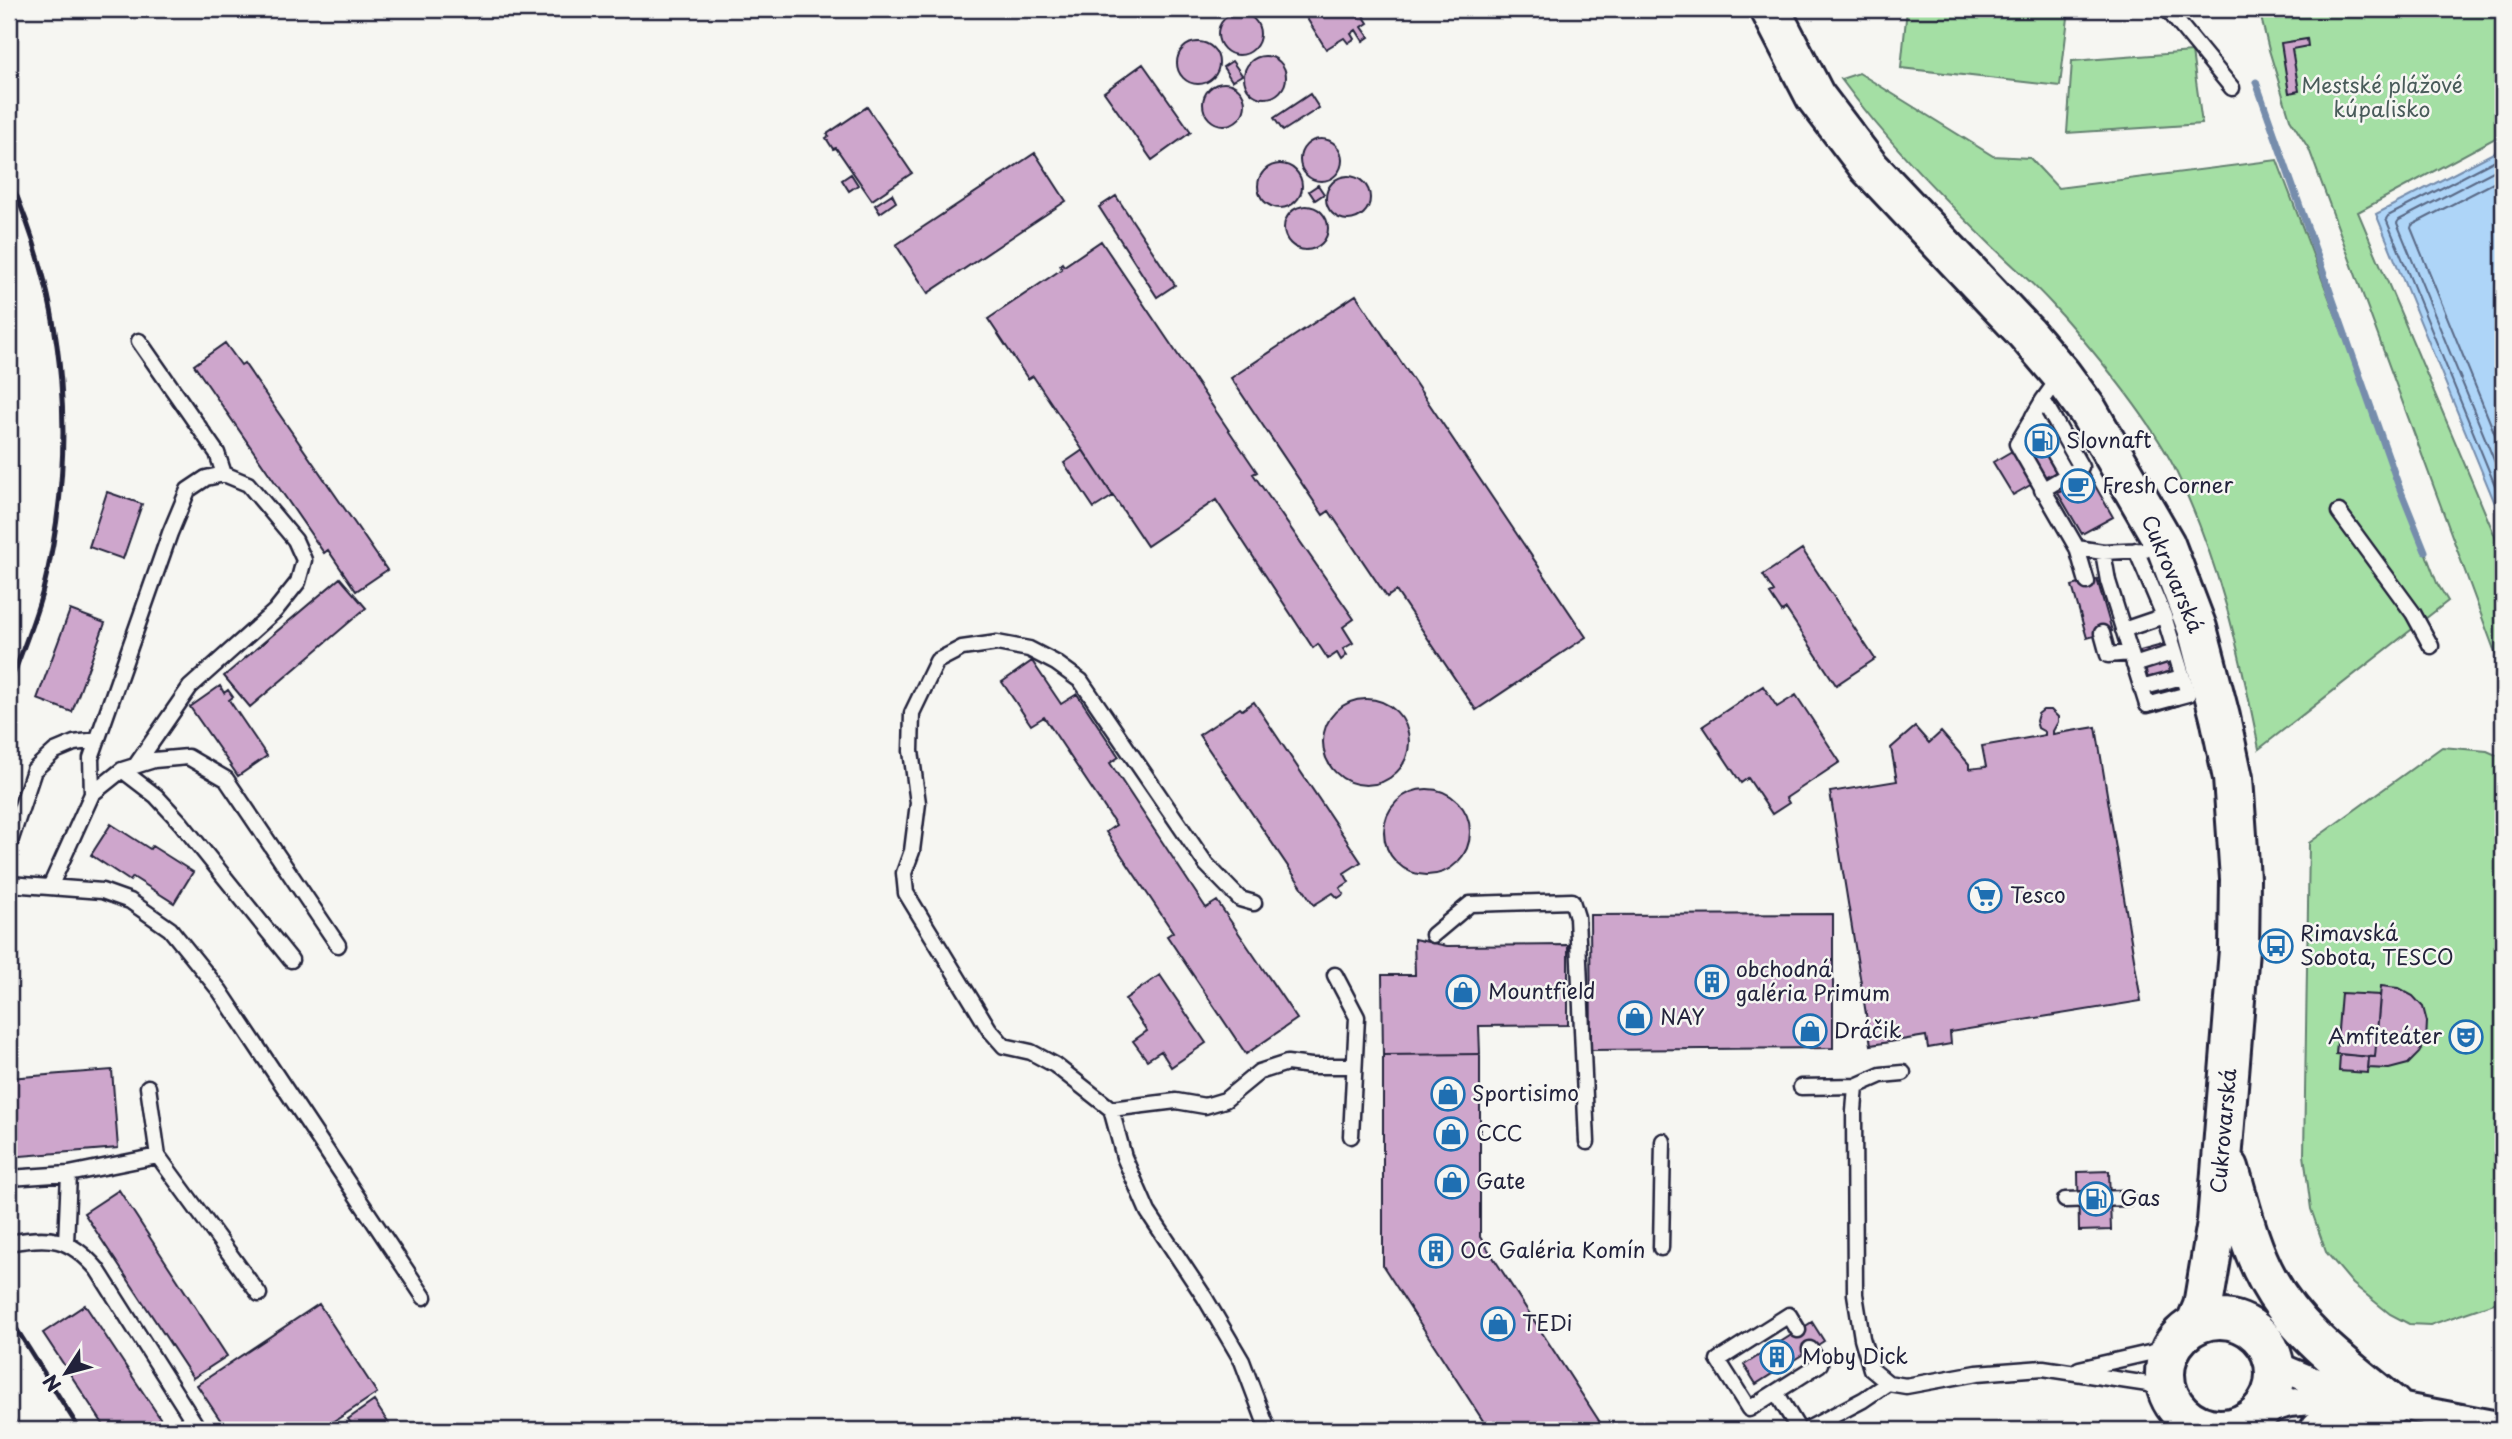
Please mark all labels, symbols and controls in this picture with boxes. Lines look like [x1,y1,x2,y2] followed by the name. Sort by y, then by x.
[2301,68,2463,124] park label: Mestské plážové kúpalisko
[2023,422,2061,460] fuel station icon: Slovnaft
[2066,423,2151,455] place label: Slovnaft
[2059,467,2097,505] cafe icon: Fresh Corner
[2102,468,2234,500] place label: Fresh Corner
[2135,509,2213,637] street label: Cukrovarská
[1966,877,2004,915] supermarket icon: Tesco
[2010,878,2066,910] place label: Tesco
[2300,916,2454,972] place label: Rimavská Sobota, TESCO
[2257,927,2295,965] bus stop icon: Rimavská Sobota, TESCO
[1736,952,1890,1008] place label: obchodná galéria Primum
[1693,963,1731,1001] building icon: obchodná galéria Primum
[1444,973,1482,1011] shop icon: Mountfield
[1488,974,1595,1006] place label: Mountfield
[1616,999,1654,1037] shop icon: NAY
[1660,1000,1705,1032] place label: NAY
[1791,1012,1829,1050] shop icon: Dráčik
[1834,1013,1902,1045] place label: Dráčik
[2447,1018,2485,1056] theatre icon: Amfiteáter
[2328,1019,2442,1051] place label: Amfiteáter
[2201,1067,2243,1195] street label: Cukrovarská
[1429,1075,1467,1113] shop icon: Sportisimo
[1472,1076,1579,1108] place label: Sportisimo
[1432,1115,1470,1153] shop icon: CCC
[1476,1116,1523,1148] place label: CCC
[1433,1163,1471,1201] shop icon: Gate
[1476,1164,1526,1196] place label: Gate
[2077,1180,2115,1218] fuel station icon: Gas
[2120,1181,2160,1213] place label: Gas
[1417,1232,1455,1270] building icon: OC Galéria Komín
[1460,1233,1645,1265] place label: OC Galéria Komín
[1479,1305,1517,1343] shop icon: TEDi
[1522,1306,1573,1338] place label: TEDi
[32,1338,102,1408] north arrow
[1758,1338,1796,1376] building icon: Moby Dick
[1802,1339,1908,1371] place label: Moby Dick
[36,1369,67,1398] text: N

